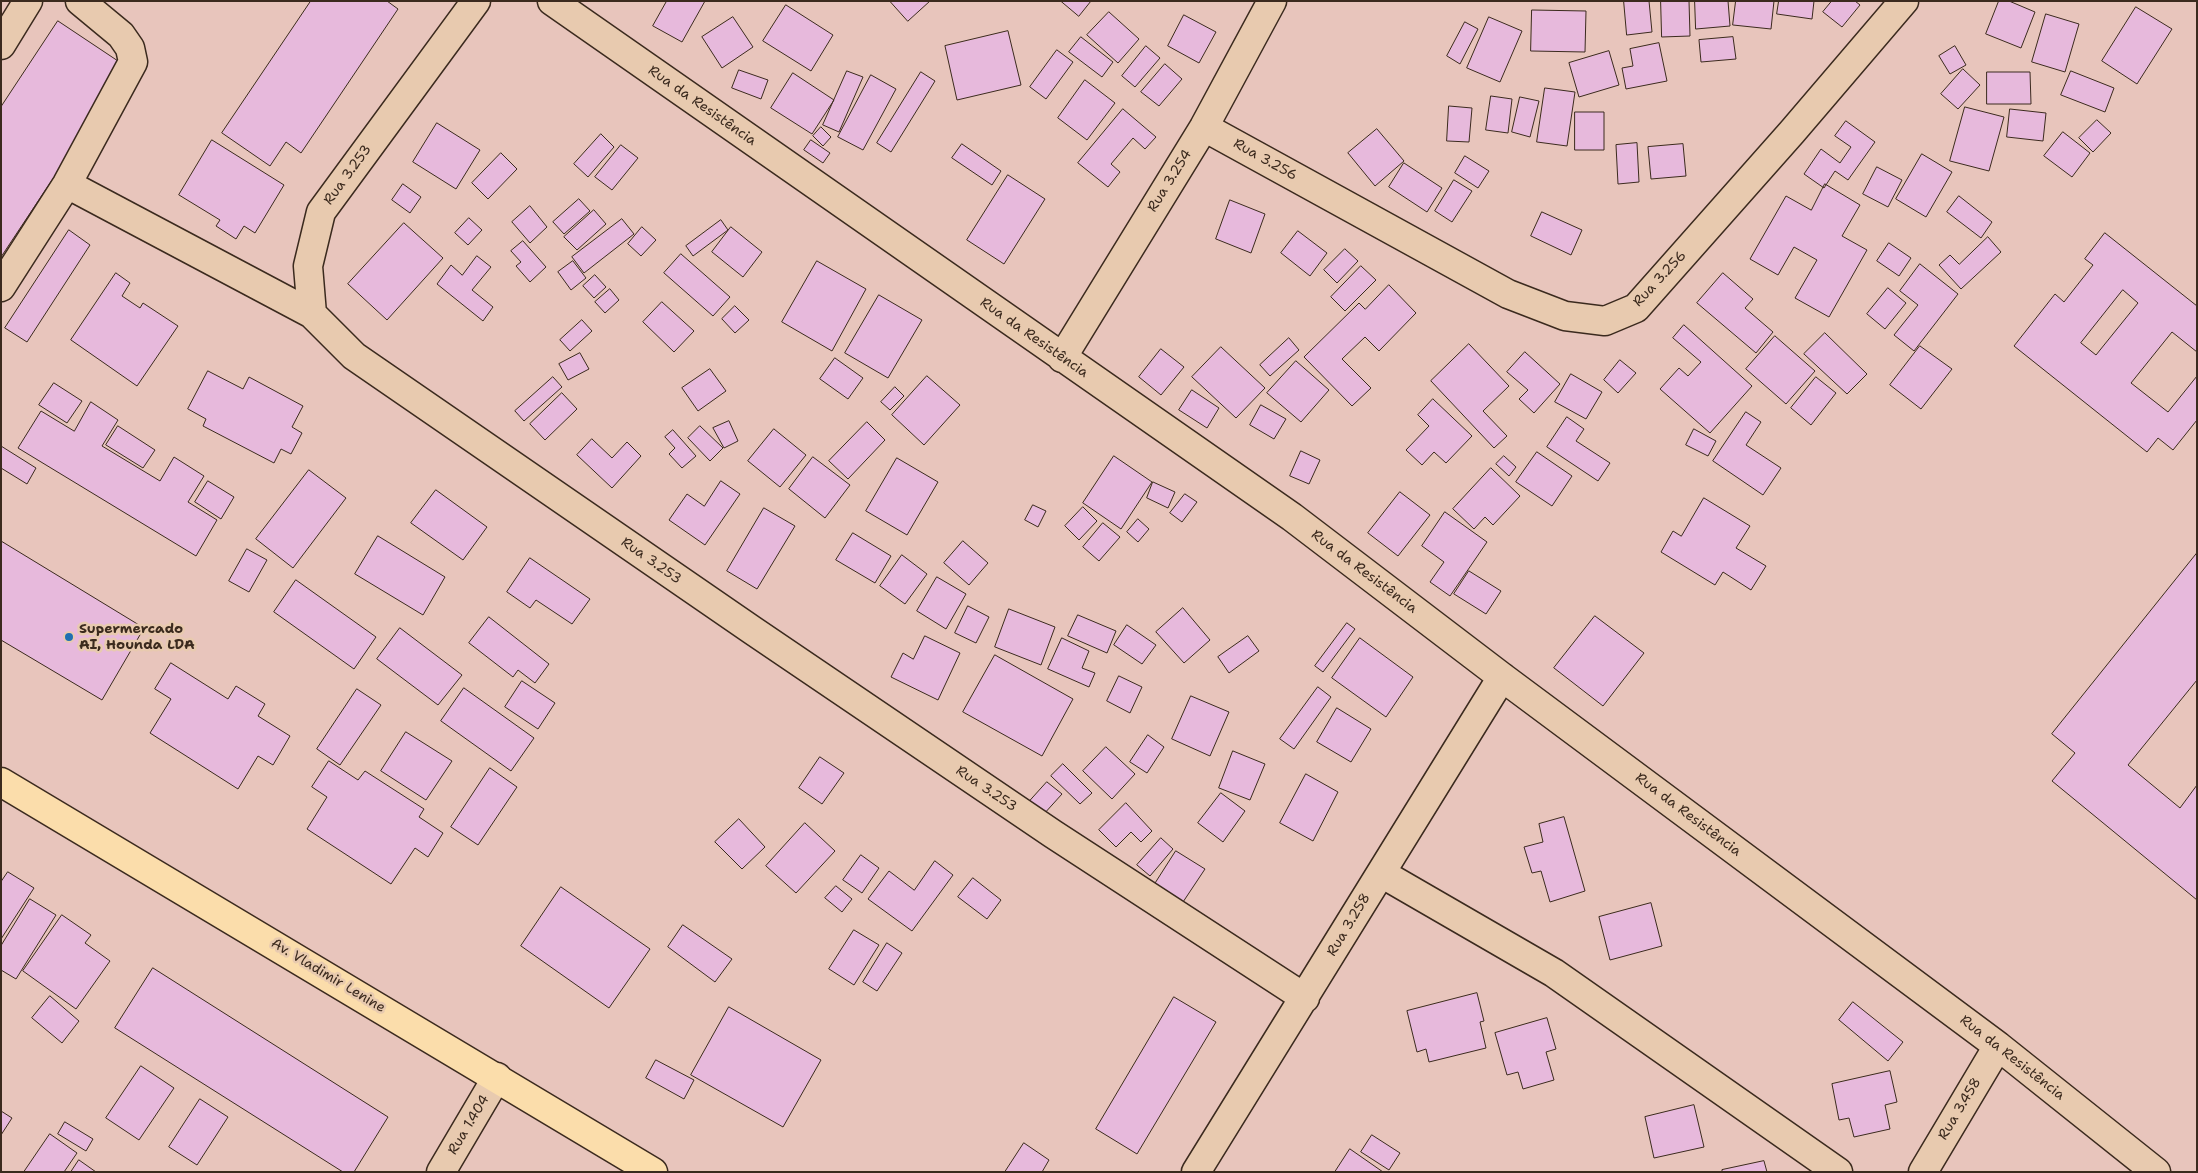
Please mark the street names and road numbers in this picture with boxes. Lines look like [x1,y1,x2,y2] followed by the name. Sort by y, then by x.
[645,62,759,150] street label: Rua da Resistência
[1230,136,1300,184] street label: Rua 3.256
[321,142,375,208] street label: Rua 3.253
[1144,147,1196,215] street label: Rua 3.254
[1630,247,1690,311] street label: Rua 3.256
[977,294,1091,382] street label: Rua da Resistência
[1308,527,1420,617] street label: Rua da Resistência
[617,534,685,588] street label: Rua 3.253
[952,762,1020,816] street label: Rua 3.253
[1632,770,1744,860] street label: Rua da Resistência
[1324,890,1374,960] street label: Rua 3.258
[268,935,388,1017] street label: Av. Vladimir Lenine
[1956,1012,2068,1104] street label: Rua da Resistência
[1935,1075,1985,1143] street label: Rua 3.458
[445,1092,493,1158] street label: Rua 1.404

